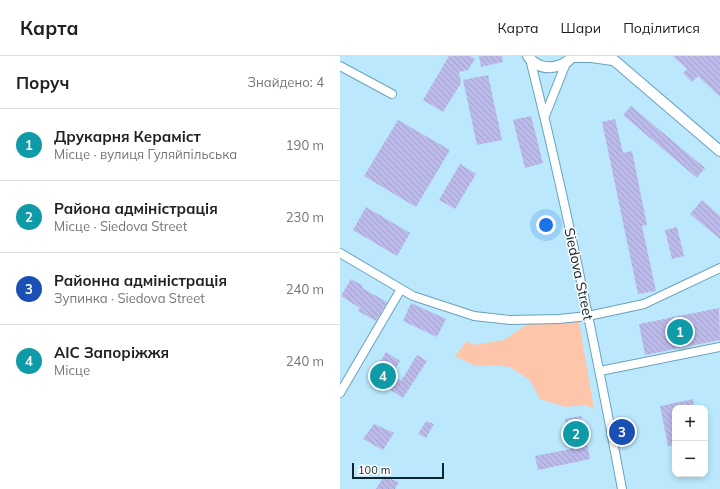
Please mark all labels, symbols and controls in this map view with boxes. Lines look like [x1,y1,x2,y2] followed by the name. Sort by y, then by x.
[20,16,78,40] text: Карта
[497,19,539,37] text: Карта
[561,19,601,37] text: Шари
[623,19,700,37] text: Поділитися
[16,72,69,93] text: Поруч
[247,74,324,90] text: Знайдено: 4
[54,127,201,146] text: Друкарня Кераміст
[25,137,33,153] text: 1
[286,137,324,153] text: 190 m
[54,146,237,162] text: Місце · вулиця Гуляйпільська
[54,199,218,218] text: Района адміністрація
[25,209,33,225] text: 2
[286,209,324,225] text: 230 m
[536,215,556,235] your location
[54,218,187,234] text: Місце · Siedova Street
[560,226,598,322] street label: Siedova Street
[54,271,227,290] text: Районна адміністрація
[25,281,33,297] text: 3
[286,281,324,297] text: 240 m
[54,290,205,306] text: Зупинка · Siedova Street
[667,317,693,347] pin: 1
[54,343,169,362] text: АІС Запоріжжя
[25,353,33,369] text: 4
[286,353,324,369] text: 240 m
[370,361,396,391] pin: 4
[54,362,90,378] text: Місце
[672,405,708,477] map controls
[672,405,708,441] button: +
[609,417,635,447] pin: 3
[563,419,589,449] pin: 2
[672,441,708,477] button: −
[352,461,444,480] scale bar
[358,463,390,477] text: 100 m

